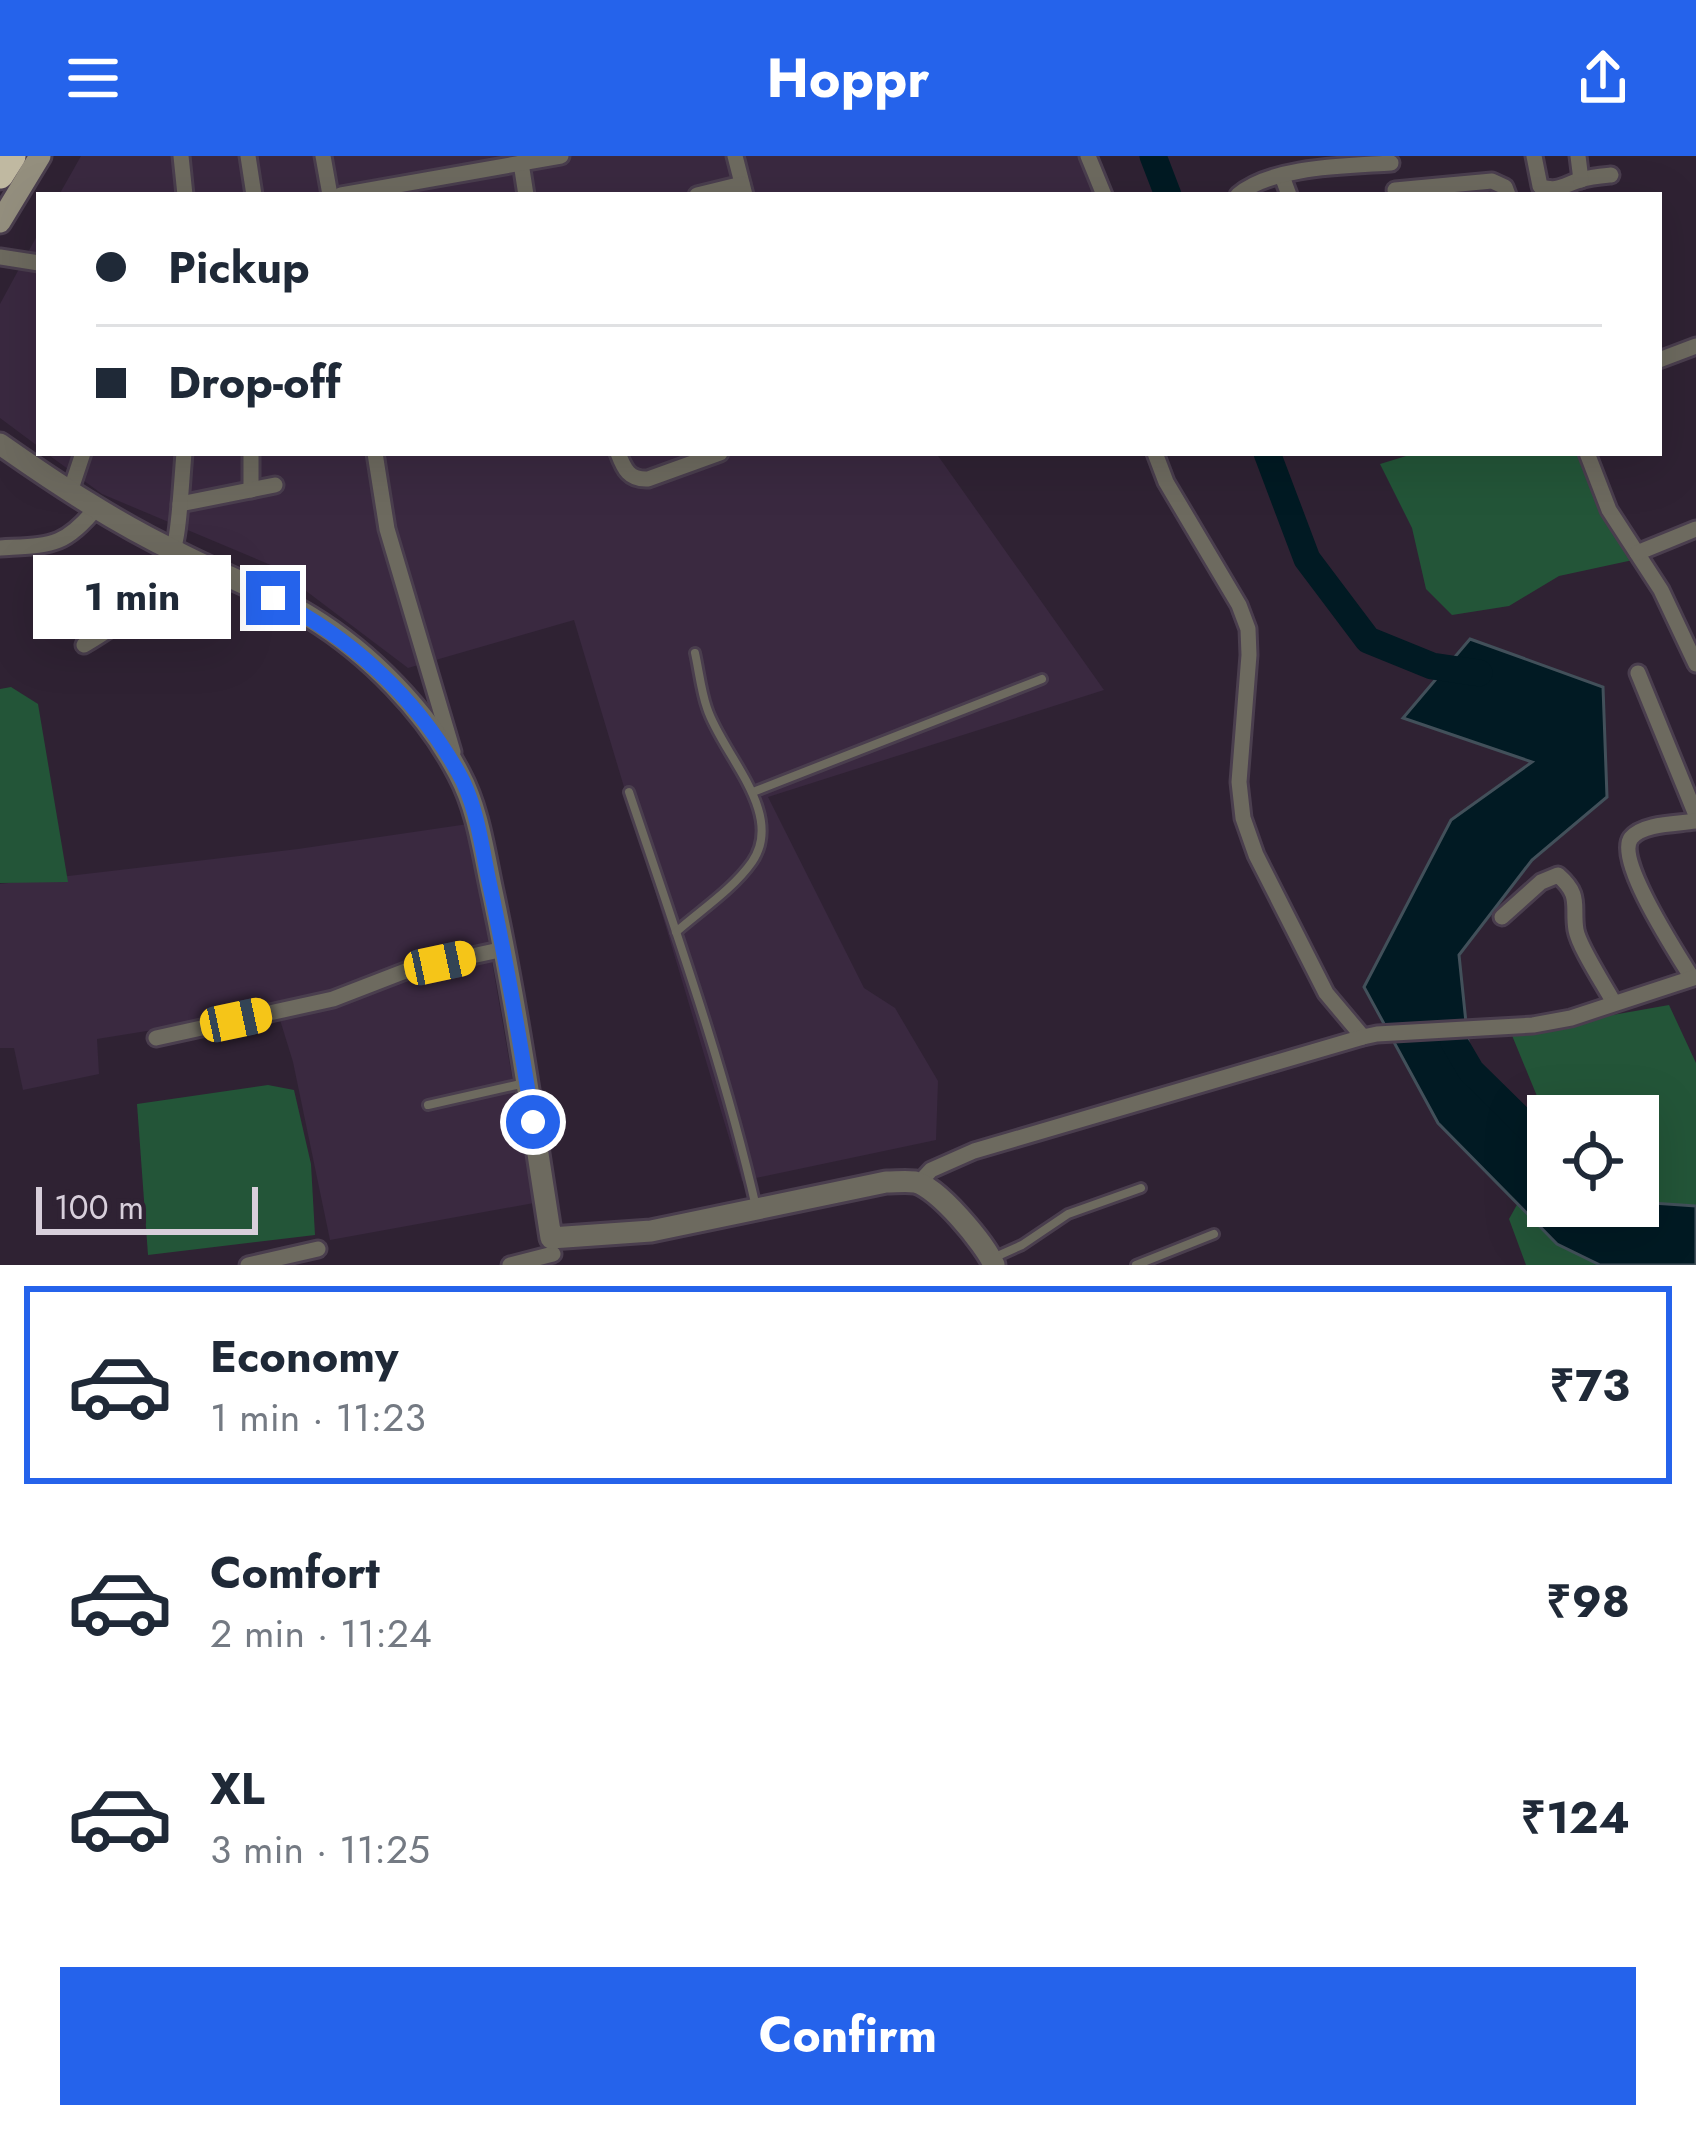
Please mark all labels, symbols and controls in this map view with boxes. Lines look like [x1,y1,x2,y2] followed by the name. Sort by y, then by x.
[766,39,930,117] text: Hoppr
[60,45,126,111] icon: menu
[1570,45,1636,111] icon: share
[168,235,310,300] text: Pickup
[168,350,341,415] text: Drop-off
[33,556,231,640] callout: 1 min
[84,568,180,625] text: 1 min
[246,571,300,625] route end
[401,938,479,988] car
[197,995,275,1045] car
[506,1095,560,1149] route start
[1527,1095,1659,1227] map controls
[1527,1095,1659,1227] button: locate
[36,1181,258,1234] scale bar
[54,1184,144,1231] text: 100 m
[210,1324,398,1389] text: Economy
[66,1331,174,1439] icon: car
[1549,1353,1630,1418] text: ₹73
[210,1389,426,1446] text: 1 min · 11:23
[210,1540,380,1605] text: Comfort
[66,1547,174,1655] icon: car
[1546,1569,1630,1634] text: ₹98
[210,1605,432,1662] text: 2 min · 11:24
[210,1756,265,1821] text: XL
[66,1763,174,1871] icon: car
[1520,1785,1630,1850] text: ₹124
[210,1821,430,1878] text: 3 min · 11:25
[60,1967,1636,2105] button: Confirm

